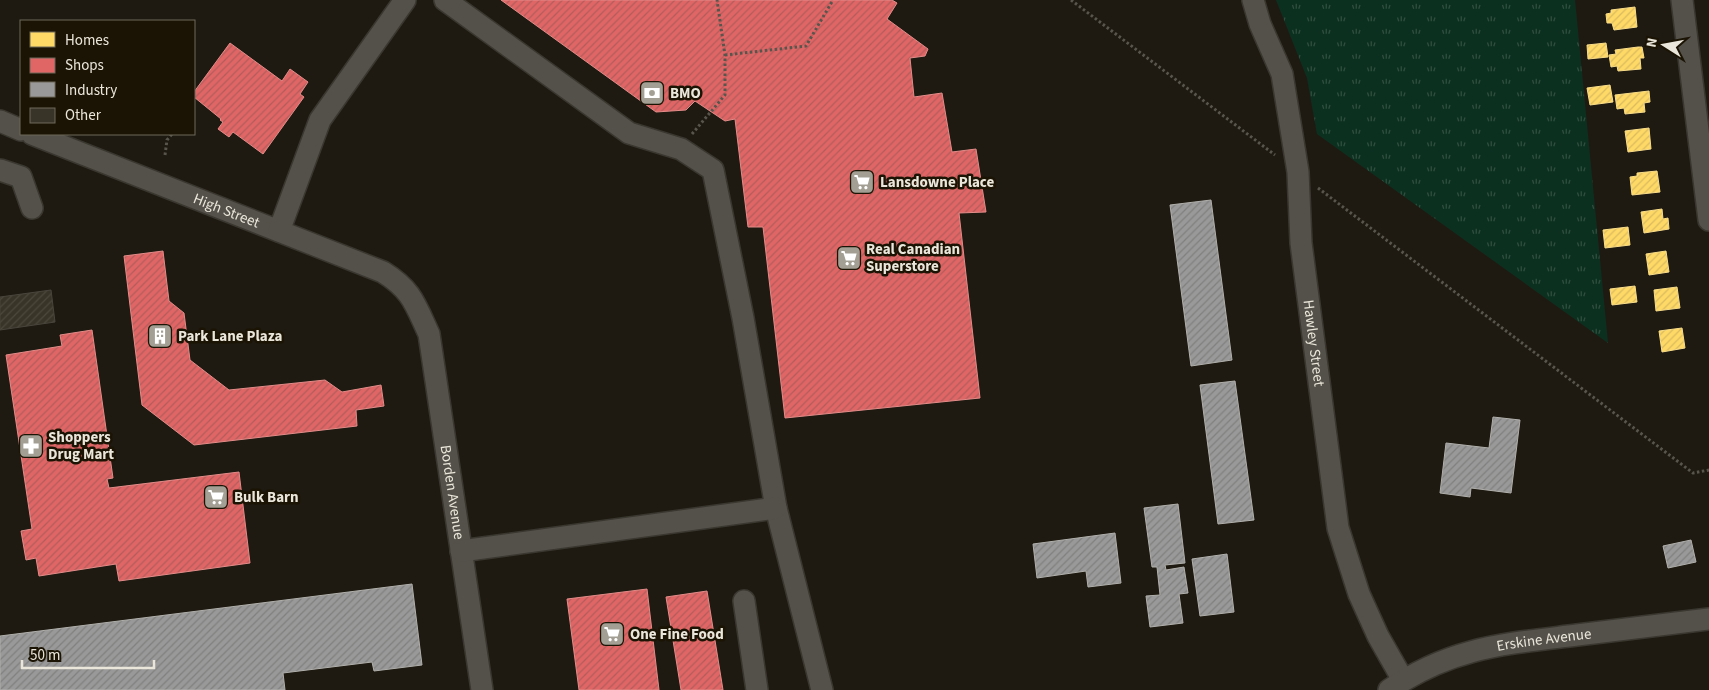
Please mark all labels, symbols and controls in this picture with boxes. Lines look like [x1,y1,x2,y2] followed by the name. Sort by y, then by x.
[20,20,195,135] legend
[1639,20,1689,70] north arrow
[65,30,109,51] text: Homes
[1642,36,1663,49] text: N
[65,55,104,76] text: Shops
[65,80,117,101] text: Industry
[639,80,665,106] bank icon: BMO
[670,83,701,104] place label: BMO
[65,105,102,126] text: Other
[849,169,875,195] supermarket icon: Lansdowne Place
[880,172,994,193] place label: Lansdowne Place
[190,188,263,233] street label: High Street
[866,239,960,277] place label: Real Canadian Superstore
[836,245,862,271] supermarket icon: Real Canadian Superstore
[1297,299,1330,388] street label: Hawley Street
[147,323,173,349] building icon: Park Lane Plaza
[178,326,282,347] place label: Park Lane Plaza
[48,427,114,465] place label: Shoppers Drug Mart
[18,433,44,459] pharmacy icon: Shoppers Drug Mart
[435,444,469,541] street label: Borden Avenue
[203,484,229,510] supermarket icon: Bulk Barn
[234,487,299,508] place label: Bulk Barn
[599,621,625,647] supermarket icon: One Fine Food
[1495,623,1593,657] street label: Erskine Avenue
[630,624,724,645] place label: One Fine Food
[22,638,155,670] scale bar
[30,645,60,666] text: 50 m

